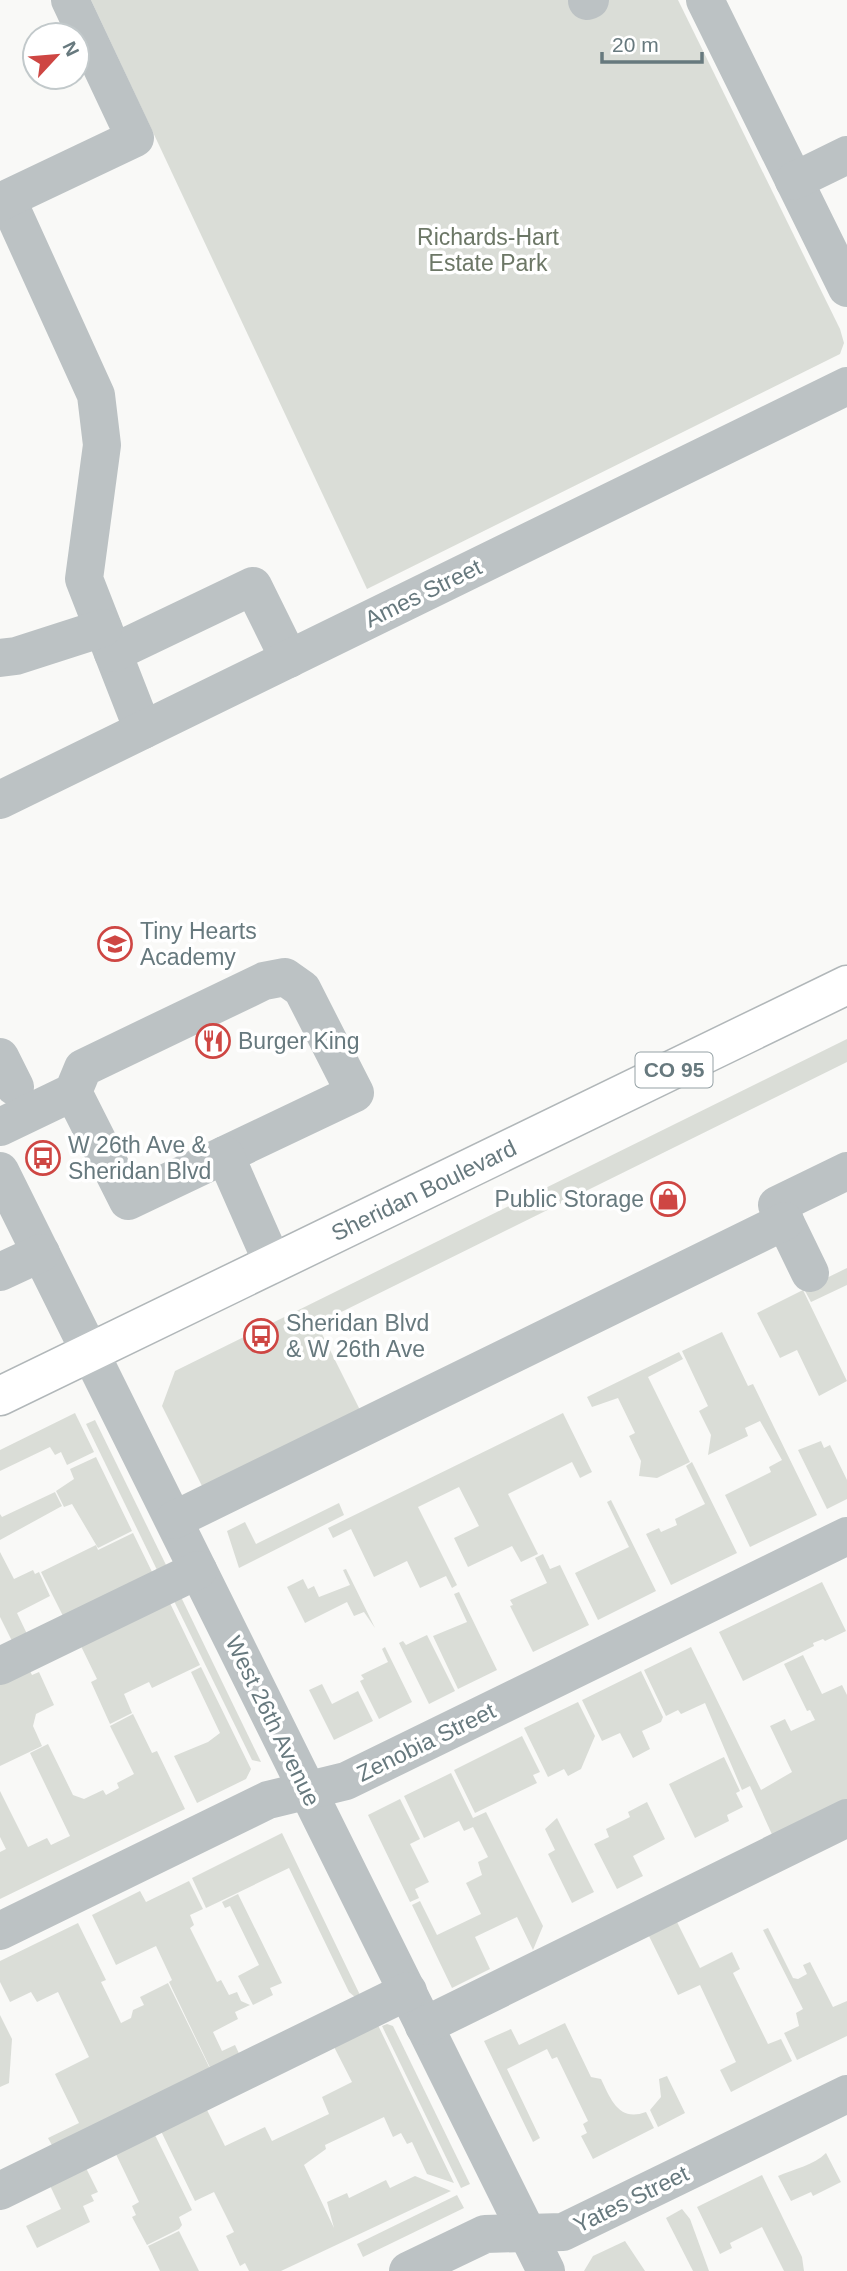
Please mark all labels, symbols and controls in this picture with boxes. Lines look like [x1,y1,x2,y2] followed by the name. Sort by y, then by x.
[21,21,91,91] north arrow
[602,21,702,65] scale bar
[612,33,659,56] text: 20 m
[58,38,83,60] text: N
[417,224,560,276] park label: Richards-Hart Estate Park
[360,553,486,632] street label: Ames Street
[140,918,257,970] place label: Tiny Hearts Academy
[96,925,134,963] school or university icon: Tiny Hearts Academy
[194,1022,232,1060] restaurant icon: Burger King
[238,1028,359,1054] place label: Burger King
[636,1052,712,1088] road number: CO 95
[68,1132,211,1184] place label: W 26th Ave & Sheridan Blvd
[327,1135,520,1246] street label: Sheridan Boulevard
[24,1139,62,1177] bus stop icon: W 26th Ave & Sheridan Blvd
[649,1180,687,1218] shop icon: Public Storage
[494,1186,644,1212] place label: Public Storage
[286,1310,429,1362] place label: Sheridan Blvd & W 26th Ave
[242,1317,280,1355] bus stop icon: Sheridan Blvd & W 26th Ave
[221,1632,325,1810] street label: West 26th Avenue
[352,1697,500,1787] street label: Zenobia Street
[569,2160,693,2238] street label: Yates Street

